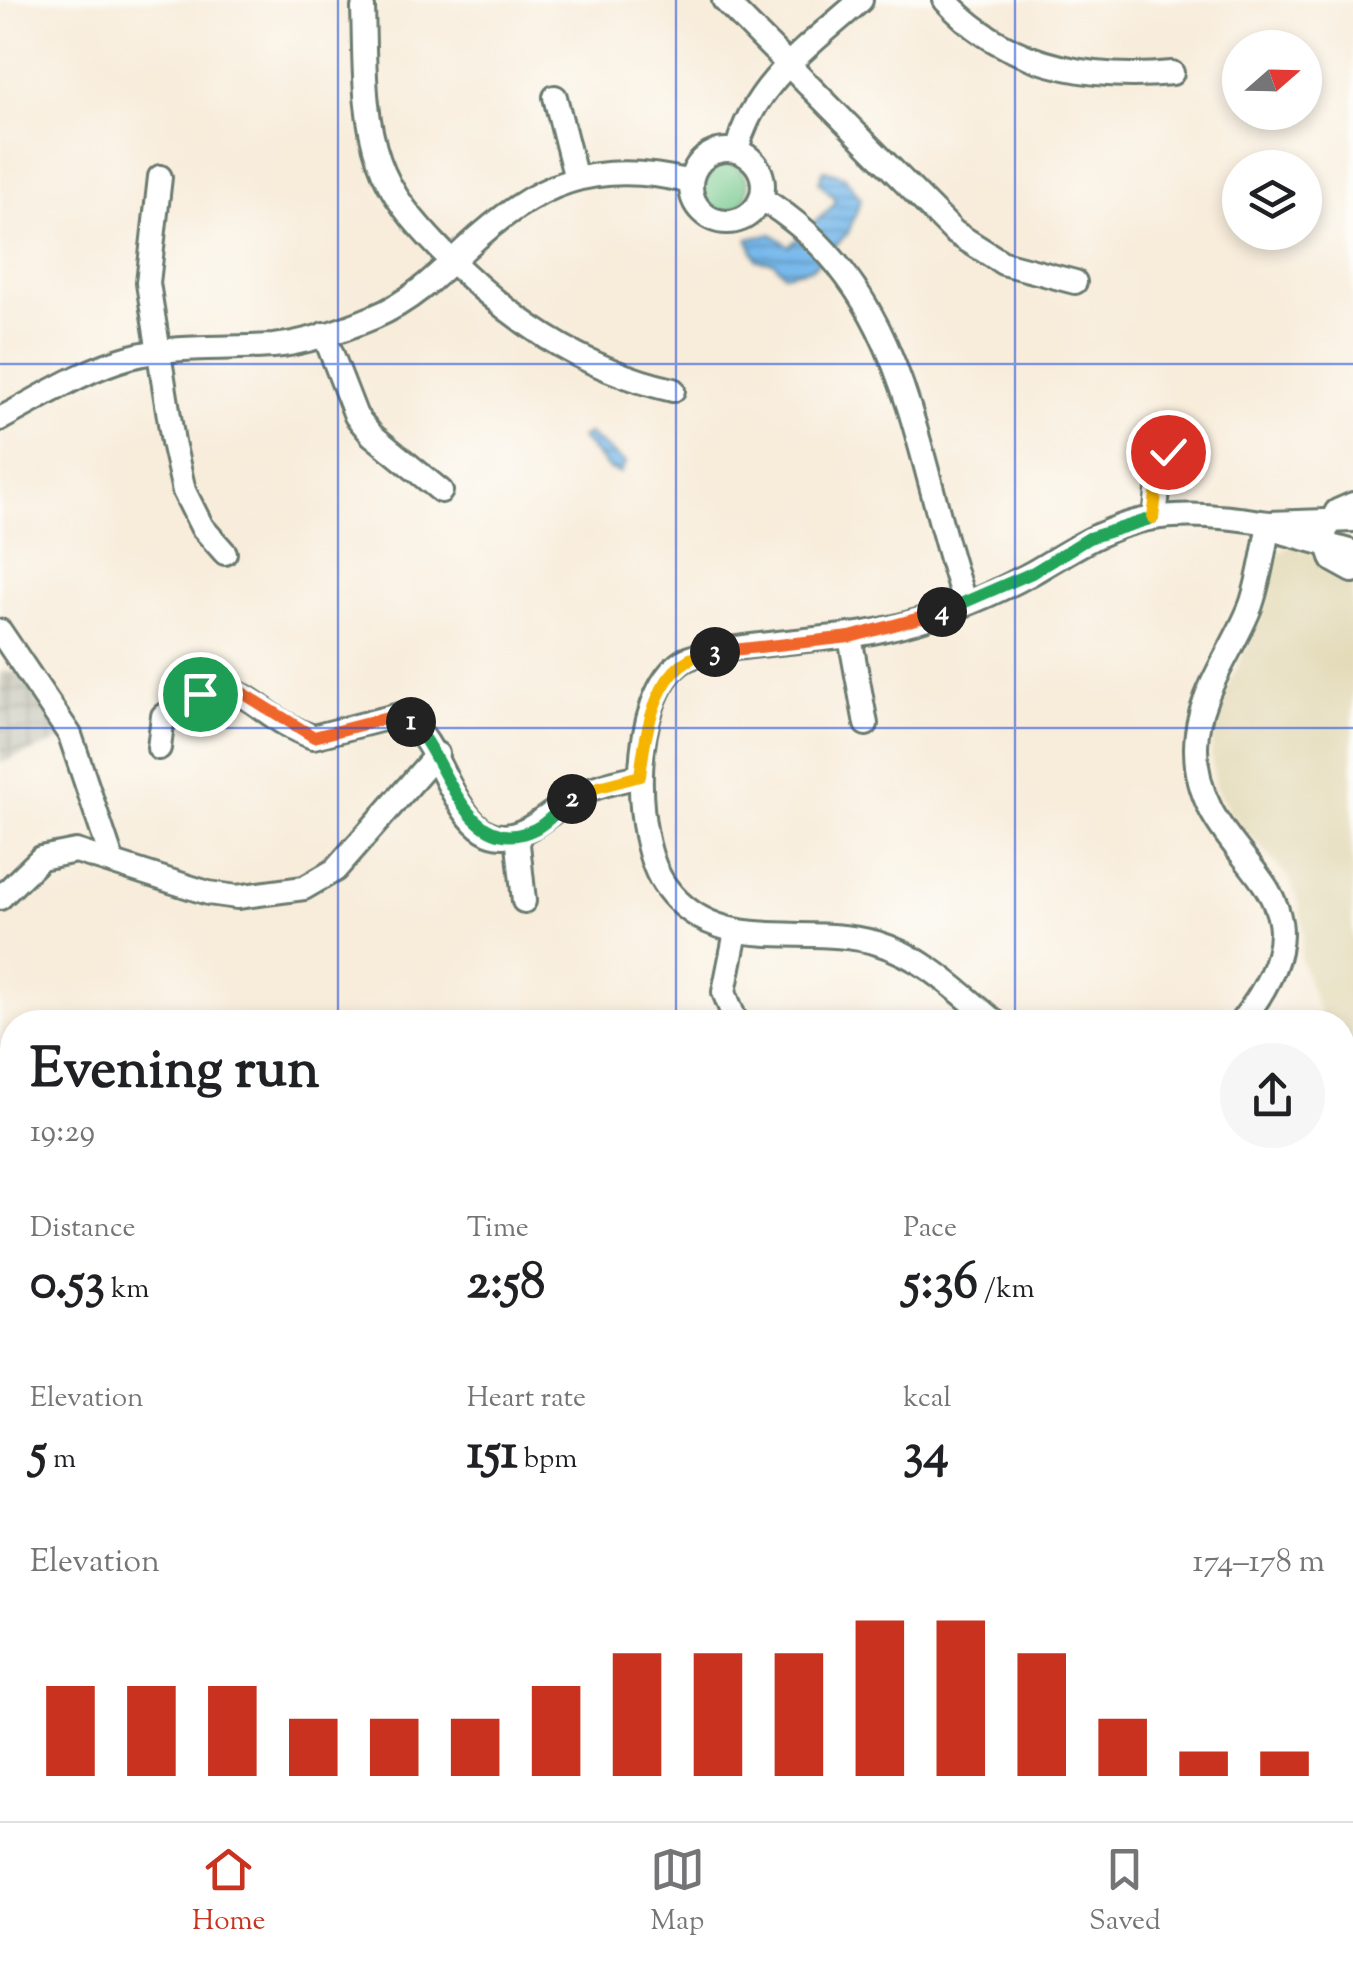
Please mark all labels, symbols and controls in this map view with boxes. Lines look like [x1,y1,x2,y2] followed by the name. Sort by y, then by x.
[1222,30,1322,130] north arrow
[1222,30,1322,250] map controls
[1222,150,1322,250] button: layers
[1126,410,1211,495] pin
[1141,425,1196,480] icon: check
[917,587,967,637] pin: 4
[935,592,949,632] text: 4
[690,627,740,677] pin: 3
[709,632,721,672] text: 3
[158,652,243,737] pin
[173,667,228,722] icon: arrive
[386,697,436,747] pin: 1
[406,702,416,742] text: 1
[547,774,597,824] pin: 2
[565,779,579,819] text: 2
[30,1033,319,1112] text: Evening run
[1220,1043,1325,1148] button: share
[30,1110,95,1156] text: 19:29
[30,1209,136,1249] text: Distance
[467,1209,529,1249] text: Time
[903,1209,957,1249] text: Pace
[30,1249,105,1321] text: 0.53
[467,1249,545,1321] text: 2:58
[903,1249,978,1321] text: 5:36
[105,1270,149,1310] text: km
[978,1270,1035,1310] text: /km
[30,1379,144,1419] text: Elevation
[467,1379,586,1419] text: Heart rate
[903,1379,951,1419] text: kcal
[30,1419,47,1491] text: 5
[467,1419,518,1491] text: 151
[903,1419,949,1491] text: 34
[47,1440,76,1480] text: m
[518,1440,577,1480] text: bpm
[30,1540,160,1586] text: Elevation
[1193,1540,1325,1586] text: 174–178 m
[192,1842,266,1942] tab: Home
[650,1842,705,1942] tab: Map
[1089,1842,1161,1942] tab: Saved

